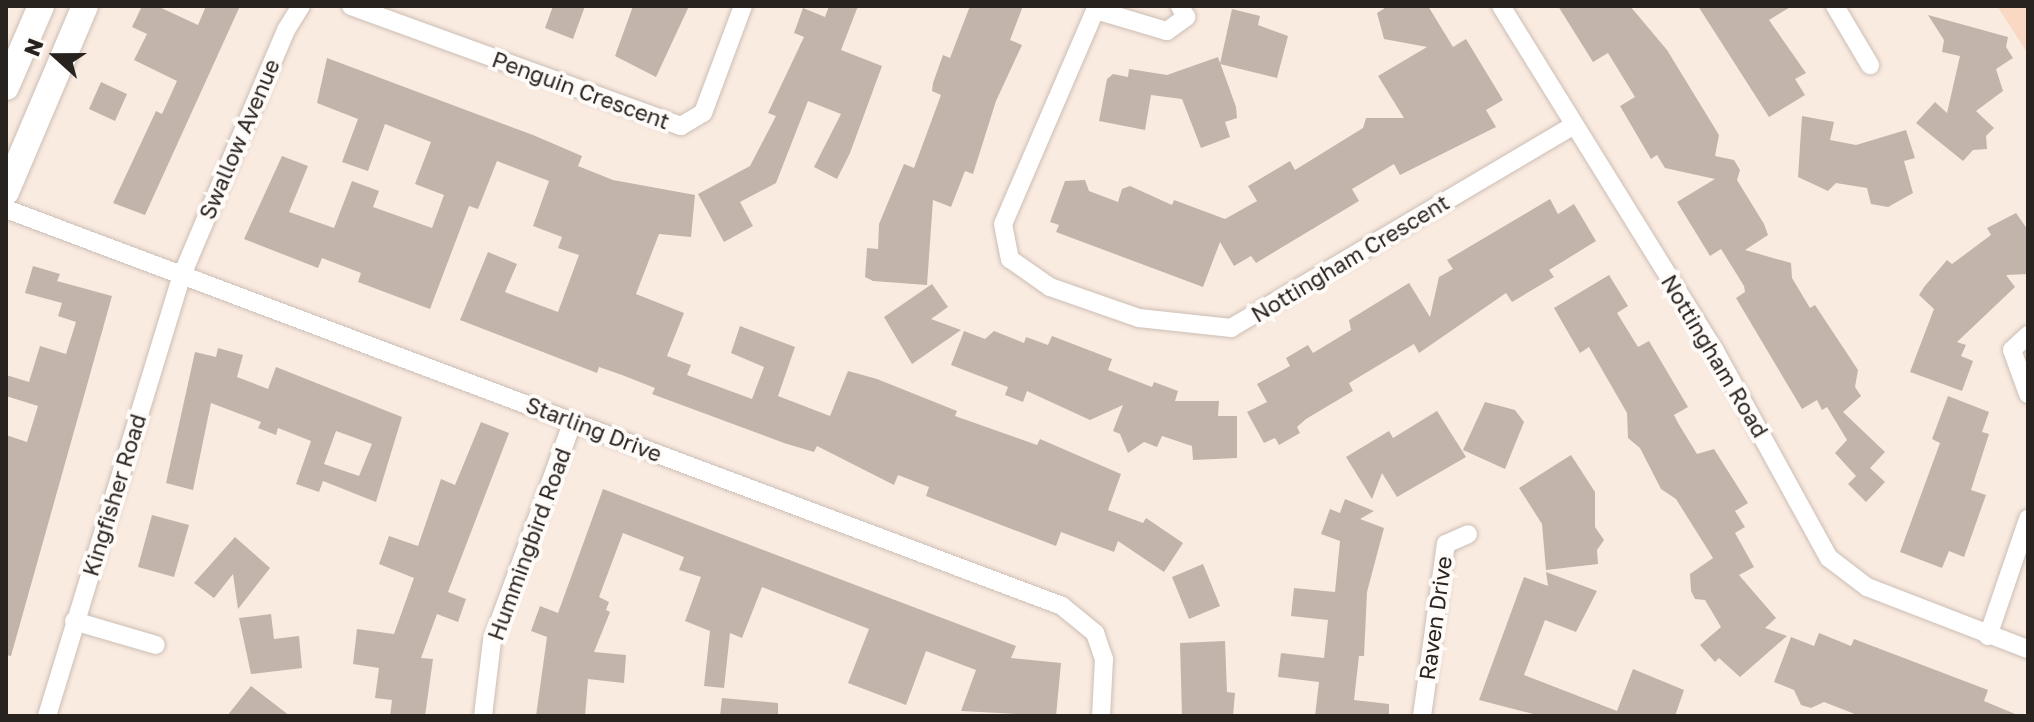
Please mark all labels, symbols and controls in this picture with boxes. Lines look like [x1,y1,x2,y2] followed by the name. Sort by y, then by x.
[16,16,96,96] north arrow
[18,35,49,60] text: N
[489,46,673,134] street label: Penguin Crescent
[193,55,285,223] street label: Swallow Avenue
[1246,189,1454,327] street label: Nottingham Crescent
[1656,270,1774,442] street label: Nottingham Road
[522,391,666,467] street label: Starling Drive
[77,411,151,579] street label: Kingfisher Road
[482,444,576,644] street label: Hummingbird Road
[1413,554,1457,682] street label: Raven Drive

